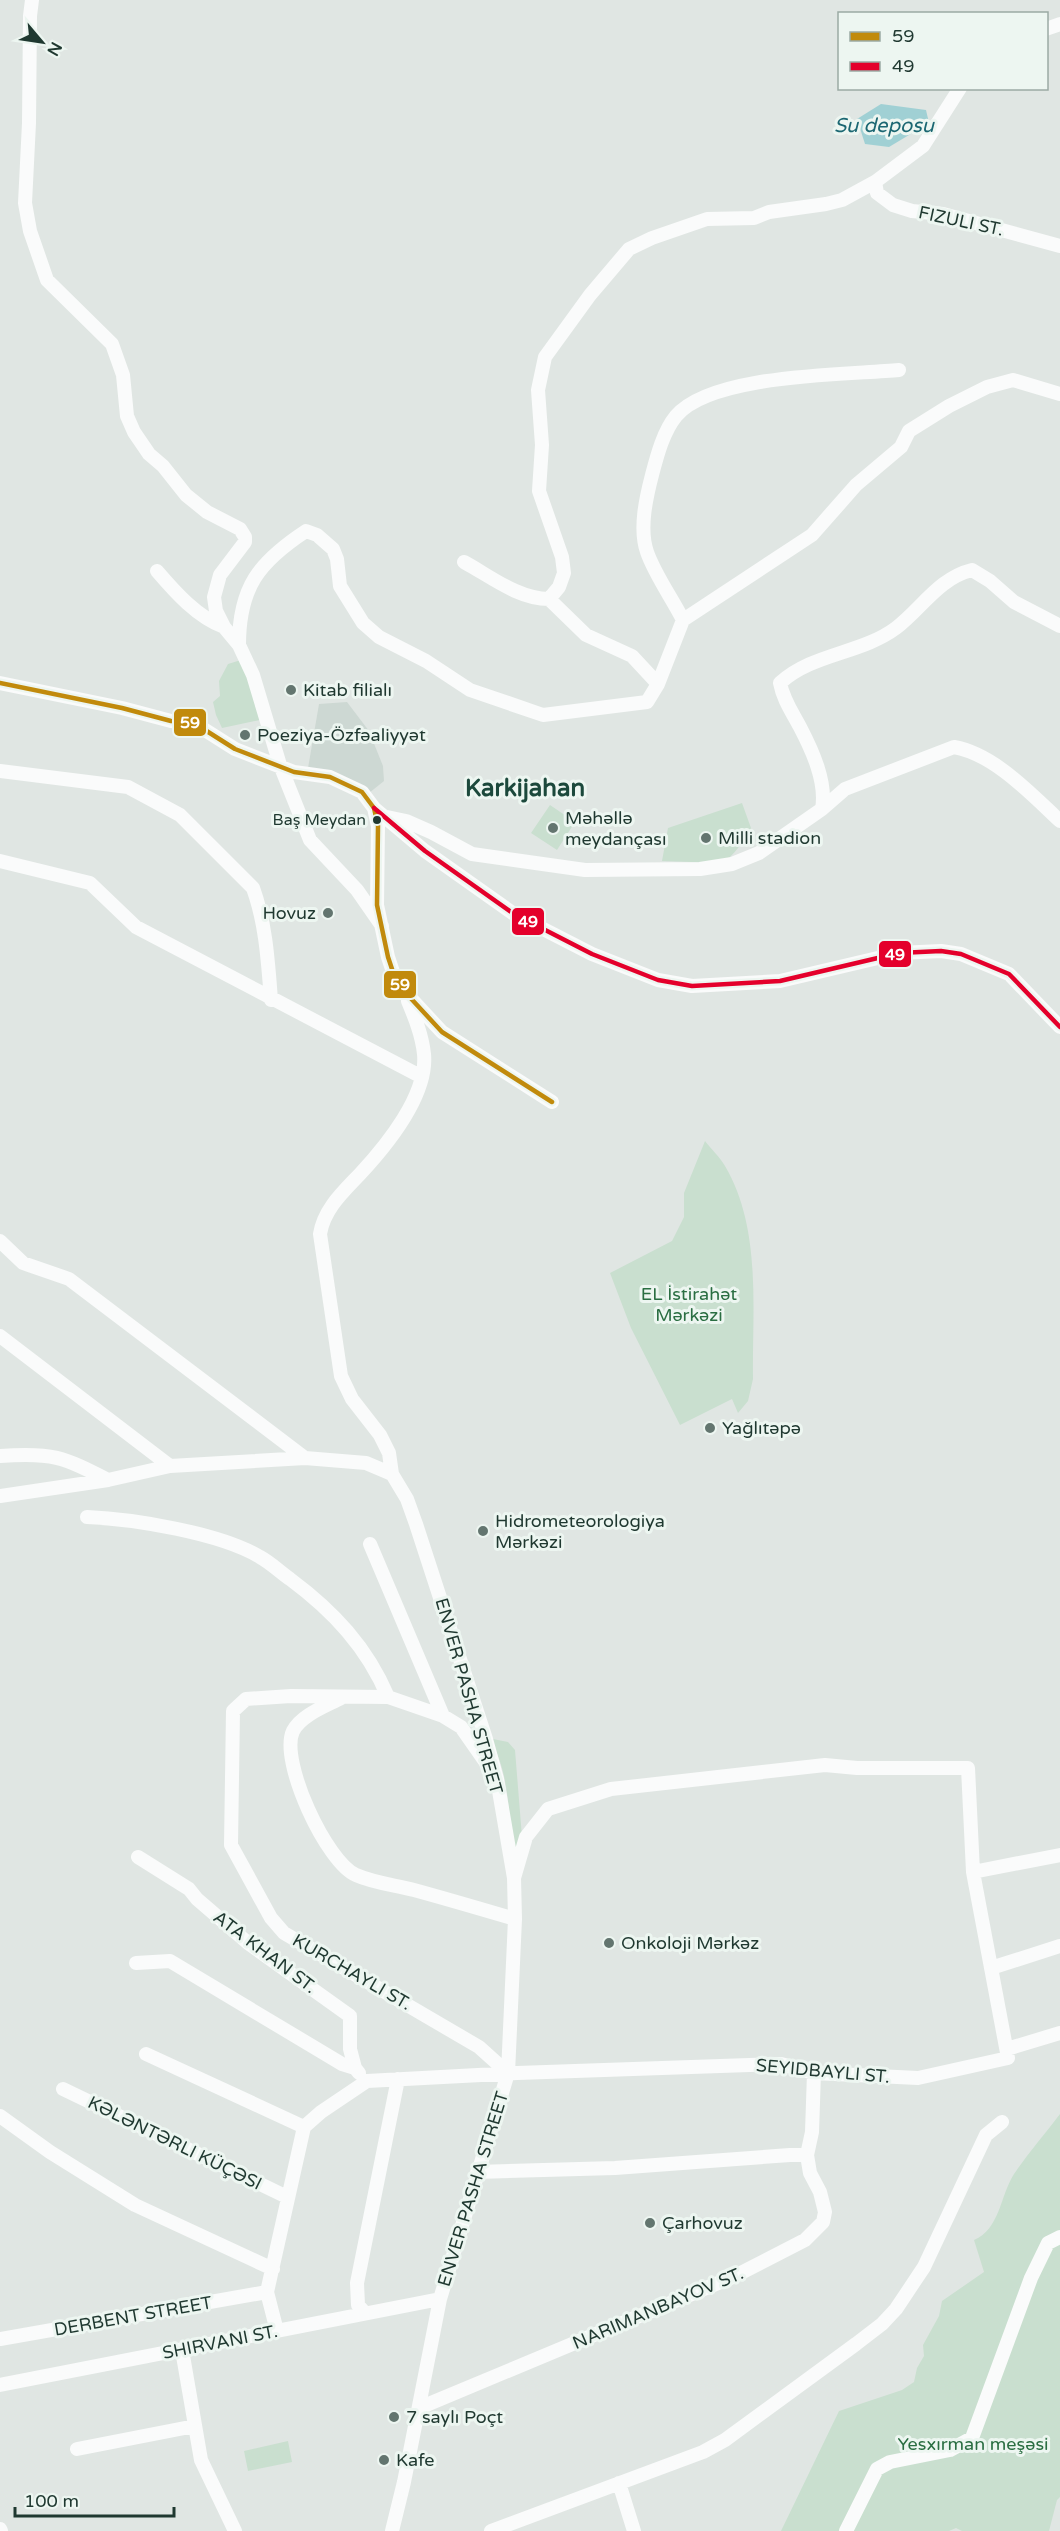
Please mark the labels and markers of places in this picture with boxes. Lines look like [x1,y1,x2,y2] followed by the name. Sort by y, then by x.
[303,679,392,701] place label: Kitab filialı
[284,683,298,697] marker: Kitab filialı
[257,724,426,746] place label: Poeziya-Özfəaliyyət
[238,728,252,742] marker: Poeziya-Özfəaliyyət
[565,807,666,850] place label: Məhəllə meydançası
[273,810,366,830] place label: Baş Meydan
[371,814,383,826] marker: Baş Meydan
[546,821,560,835] marker: Məhəllə meydançası
[718,827,821,849] place label: Milli stadion
[699,831,713,845] marker: Milli stadion
[262,902,316,924] place label: Hovuz
[321,906,335,920] marker: Hovuz
[722,1417,801,1439] place label: Yağlıtəpə
[703,1421,717,1435] marker: Yağlıtəpə
[495,1510,665,1553] place label: Hidrometeorologiya Mərkəzi
[476,1524,490,1538] marker: Hidrometeorologiya Mərkəzi
[621,1932,759,1954] place label: Onkoloji Mərkəz
[602,1936,616,1950] marker: Onkoloji Mərkəz
[662,2212,743,2234] place label: Çarhovuz
[643,2216,657,2230] marker: Çarhovuz
[406,2406,503,2428] place label: 7 saylı Poçt
[387,2410,401,2424] marker: 7 saylı Poçt
[396,2449,434,2471] place label: Kafe
[377,2453,391,2467] marker: Kafe

